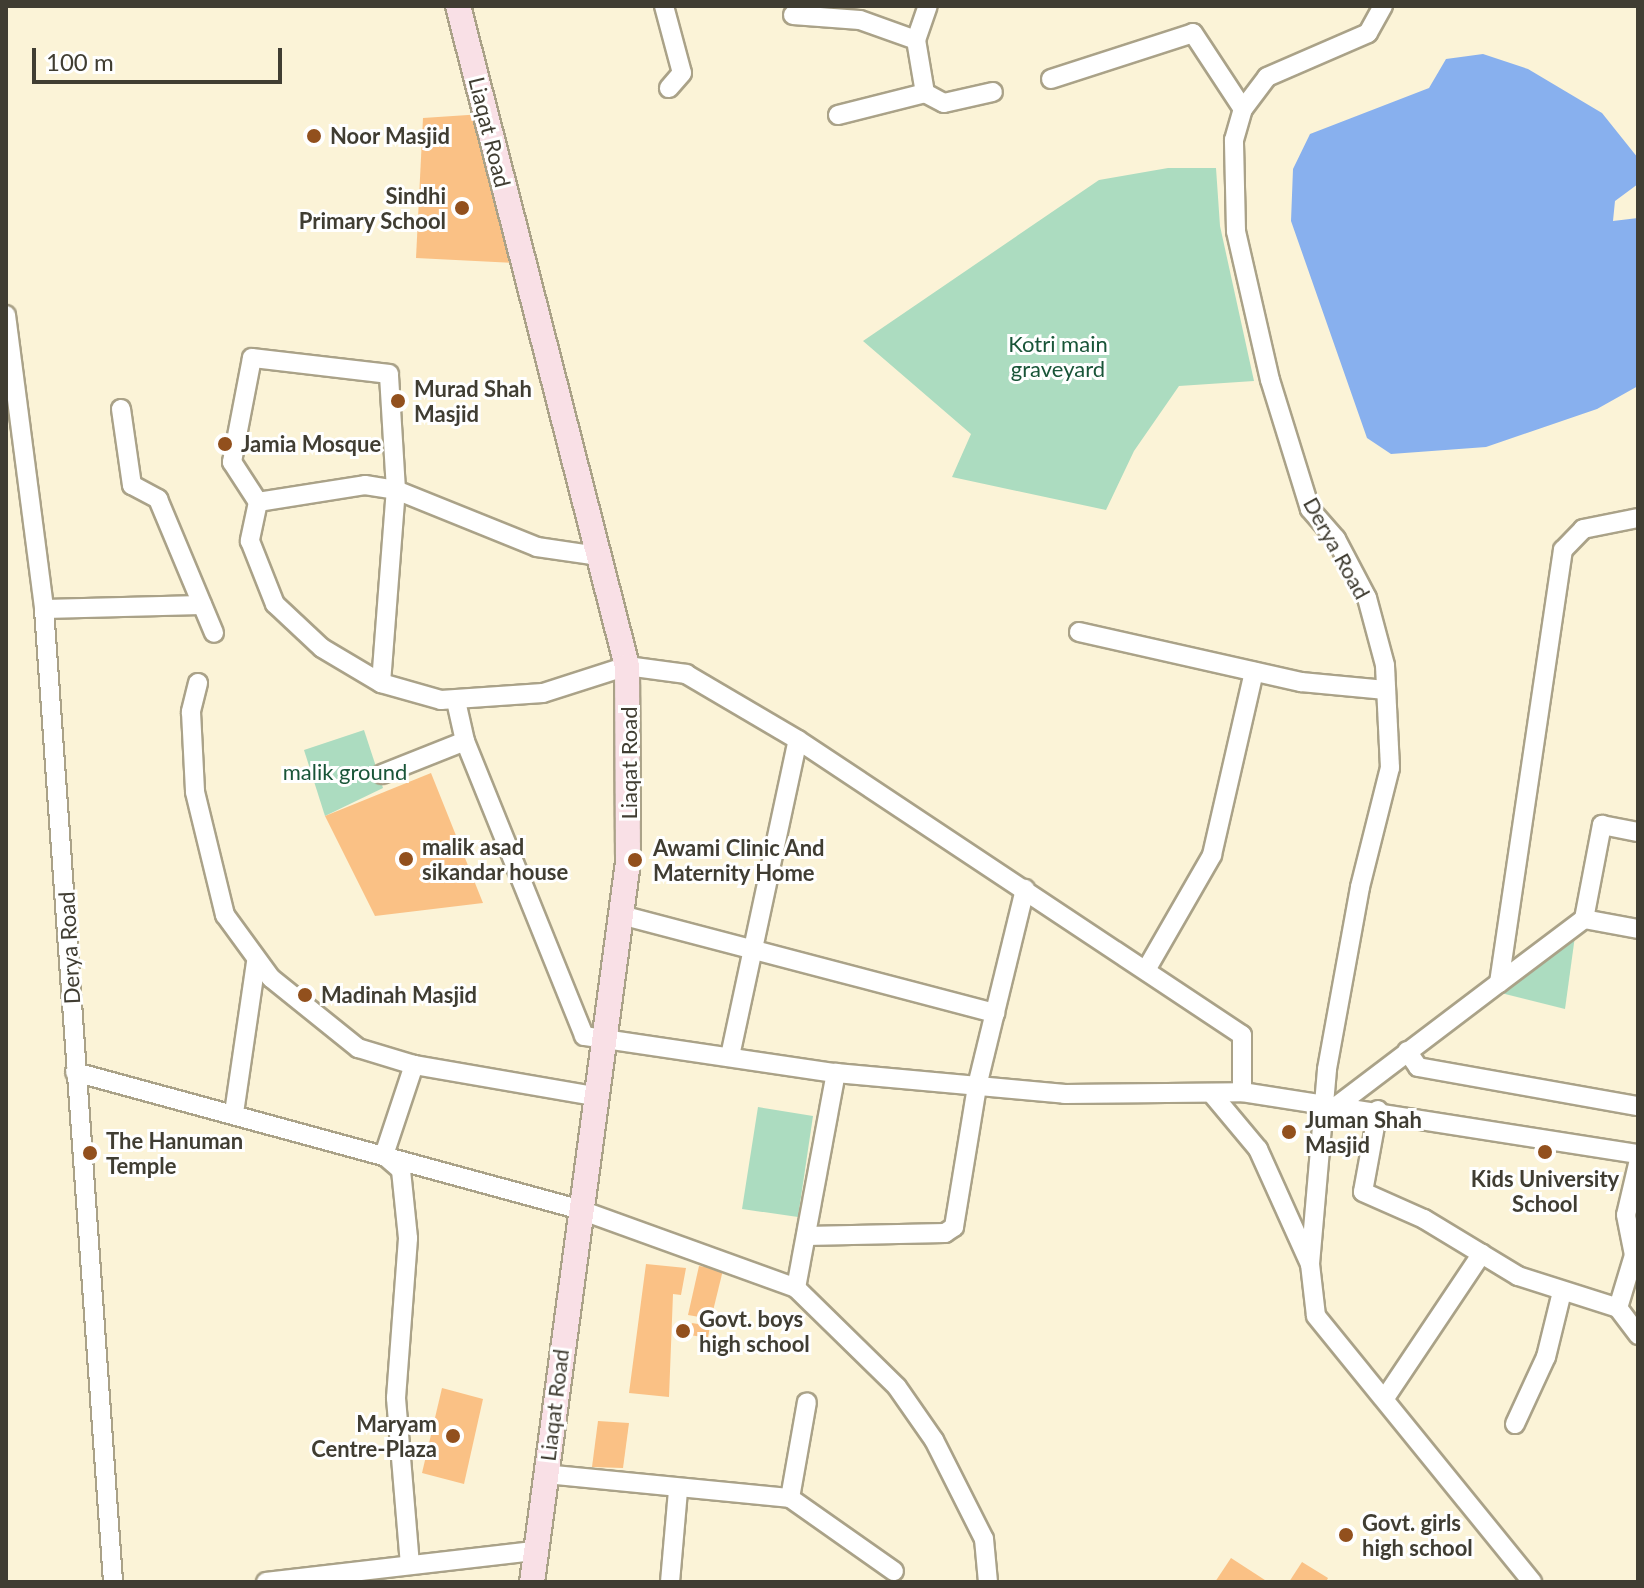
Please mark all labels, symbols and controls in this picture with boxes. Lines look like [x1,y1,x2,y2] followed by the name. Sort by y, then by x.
[36,32,286,82] scale bar
[46,47,114,76] text: 100 m
[464,74,516,190] street label: Liaqat Road
[330,123,450,149] place label: Noor Masjid
[305,127,323,145] marker: Noor Masjid
[298,182,446,234] place label: Sindhi Primary School
[453,199,471,217] marker: Sindhi Primary School
[1008,330,1108,382] park label: Kotri main graveyard
[414,375,532,426] place label: Murad Shah Masjid
[389,392,407,410] marker: Murad Shah Masjid
[241,431,381,457] place label: Jamia Mosque
[216,435,234,453] marker: Jamia Mosque
[1298,492,1376,604] street label: Derya Road
[616,707,642,819] street label: Liaqat Road
[283,759,407,785] park label: malik ground
[422,833,569,884] place label: malik asad sikandar house
[653,834,825,886] place label: Awami Clinic And Maternity Home
[624,849,646,871] marker: Awami Clinic And Maternity Home
[397,850,415,868] marker: malik asad sikandar house
[53,891,85,1005] street label: Derya Road
[321,982,477,1008] place label: Madinah Masjid
[296,986,314,1004] marker: Madinah Masjid
[1305,1106,1422,1158] place label: Juman Shah Masjid
[1280,1123,1298,1141] marker: Juman Shah Masjid
[106,1127,243,1178] place label: The Hanuman Temple
[1536,1143,1554,1161] marker: Kids University School
[81,1144,99,1162] marker: The Hanuman Temple
[1471,1165,1619,1216] place label: Kids University School
[699,1305,810,1356] place label: Govt. boys high school
[674,1322,692,1340] marker: Govt. boys high school
[534,1347,574,1463] street label: Liaqat Road
[311,1410,437,1462] place label: Maryam Centre-Plaza
[444,1427,462,1445] marker: Maryam Centre-Plaza
[1362,1509,1473,1560] place label: Govt. girls high school
[1337,1526,1355,1544] marker: Govt. girls high school

